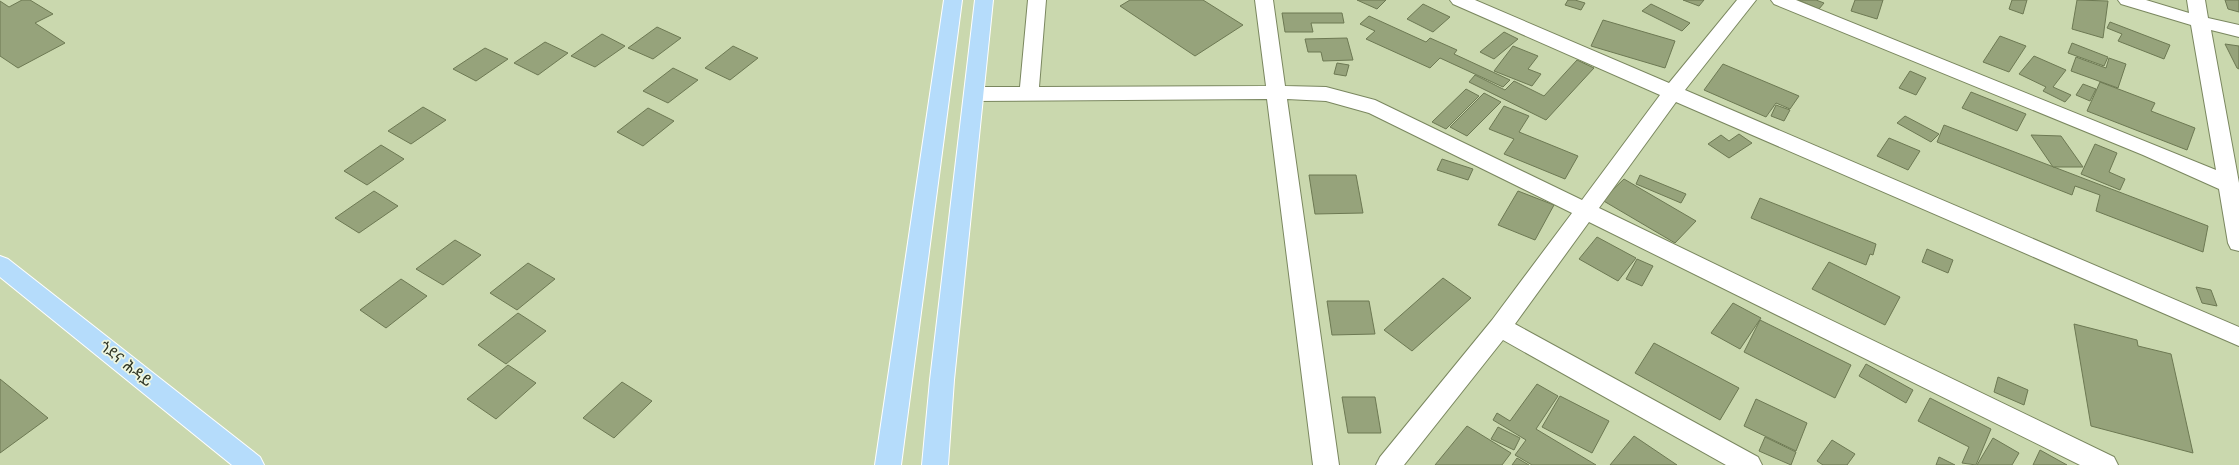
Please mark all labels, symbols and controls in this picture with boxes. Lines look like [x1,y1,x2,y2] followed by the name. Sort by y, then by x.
[95,336,157,392] street label: ጎደና ሕዳይ

